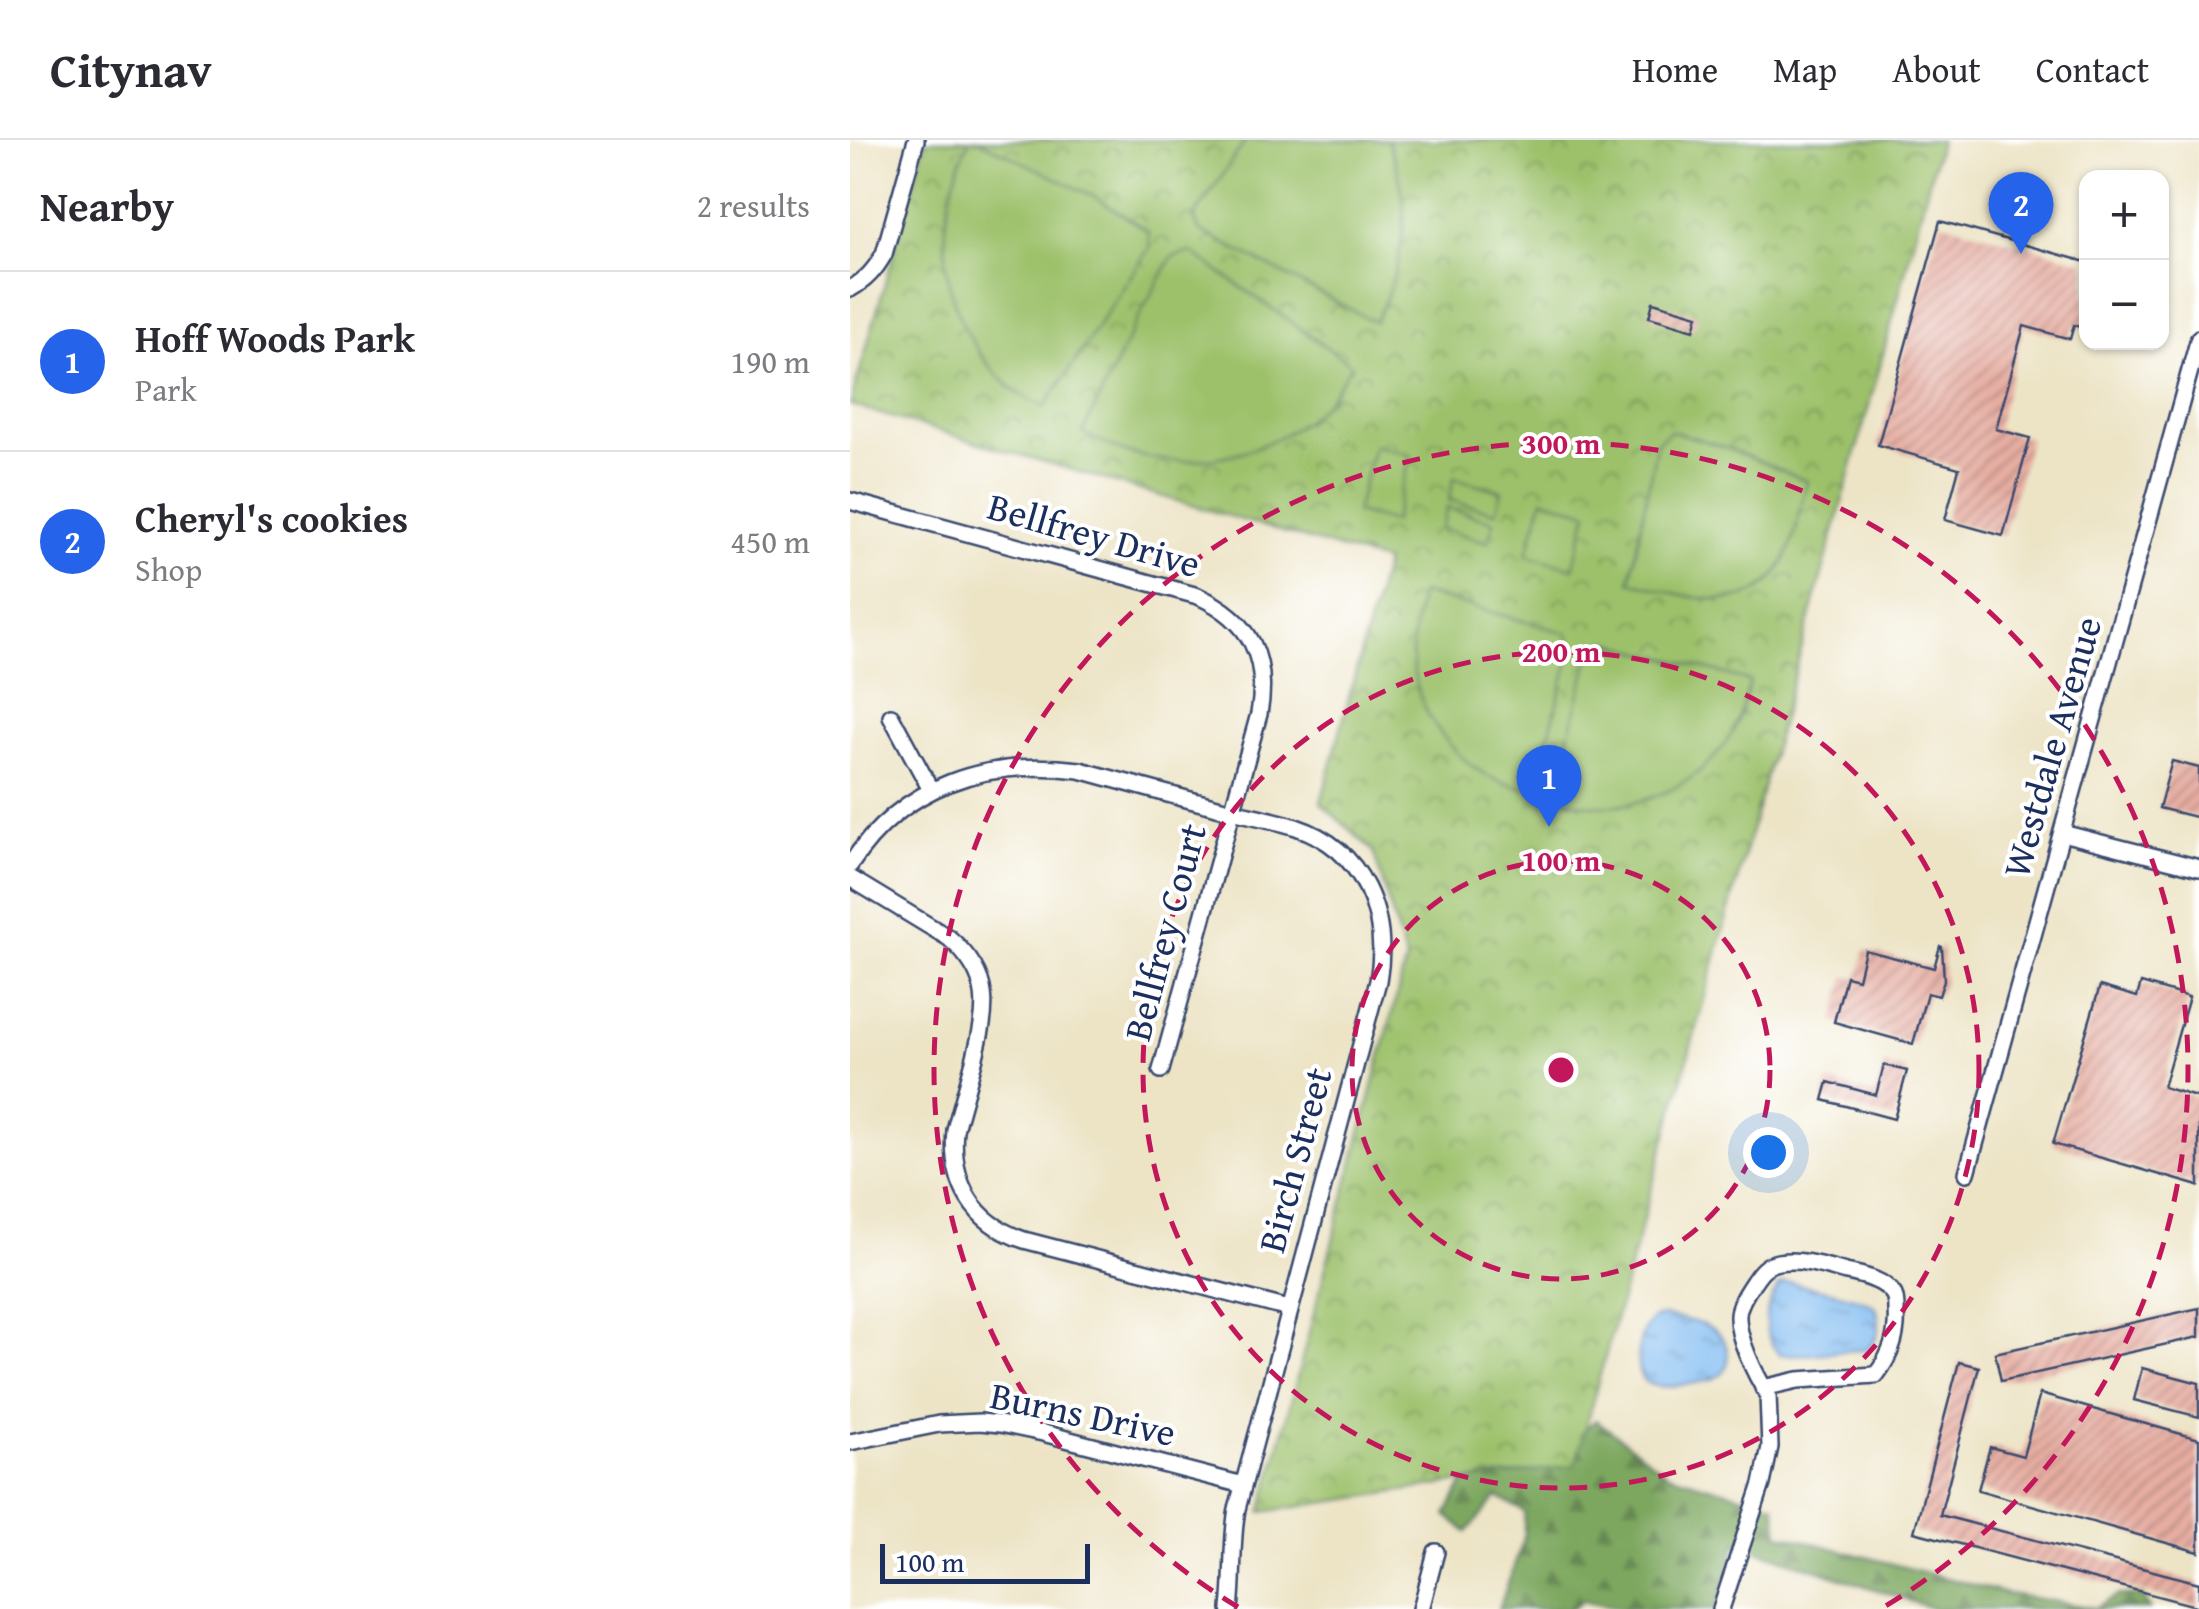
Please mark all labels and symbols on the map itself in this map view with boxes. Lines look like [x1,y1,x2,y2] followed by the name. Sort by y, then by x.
[1988,172,2054,254] pin: 2
[1522,421,1601,465] text: 300 m
[982,477,1207,591] street label: Bellfrey Drive
[1987,610,2115,884] street label: Westdale Avenue
[1522,629,1601,673] text: 200 m
[1516,744,1582,827] pin: 1
[1108,817,1220,1047] street label: Bellfrey Court
[1522,838,1601,882] text: 100 m
[1543,1052,1579,1088] centre of rings
[1242,1061,1346,1258] street label: Birch Street
[1743,1127,1794,1178] your location
[986,1366,1181,1460] street label: Burns Drive
[880,1539,1090,1584] scale bar

